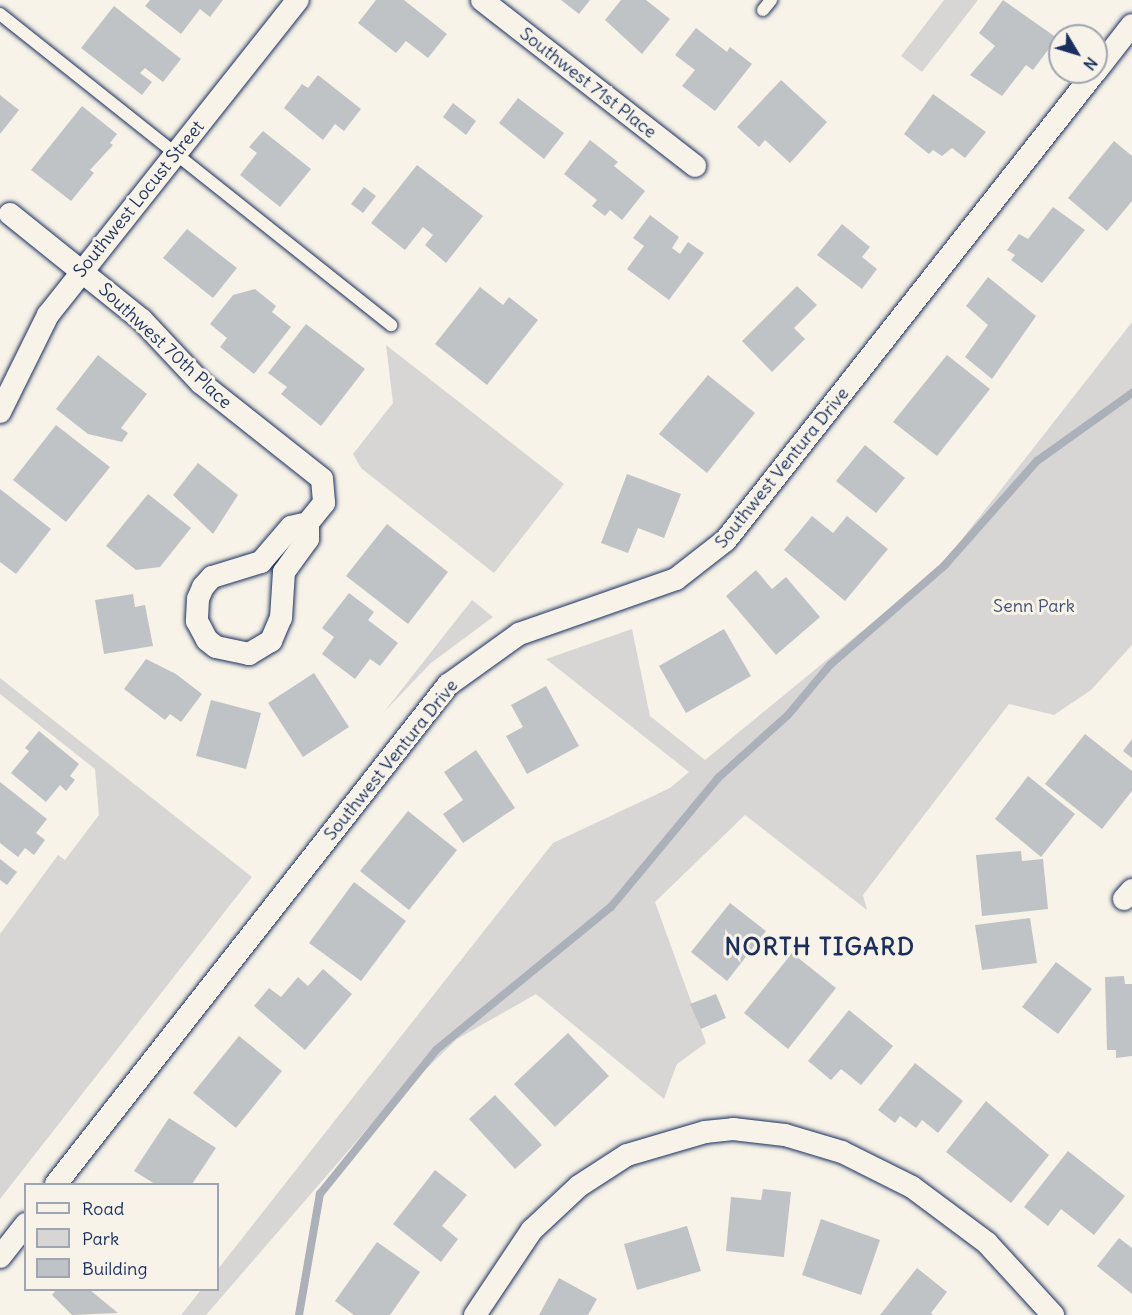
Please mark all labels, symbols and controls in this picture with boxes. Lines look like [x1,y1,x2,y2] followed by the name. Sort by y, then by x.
[515,23,661,143] street label: Southwest 71st Place
[1048,24,1108,84] north arrow
[1079,53,1102,74] text: N
[69,116,209,282] street label: Southwest Locust Street
[94,279,236,413] street label: Southwest 70th Place
[710,383,854,553] street label: Southwest Ventura Drive
[993,595,1075,617] park label: Senn Park
[319,675,463,845] street label: Southwest Ventura Drive
[724,933,916,961] district label: NORTH TIGARD
[24,1183,219,1291] legend
[82,1197,124,1220] text: Road
[82,1227,119,1250] text: Park
[82,1257,147,1280] text: Building

